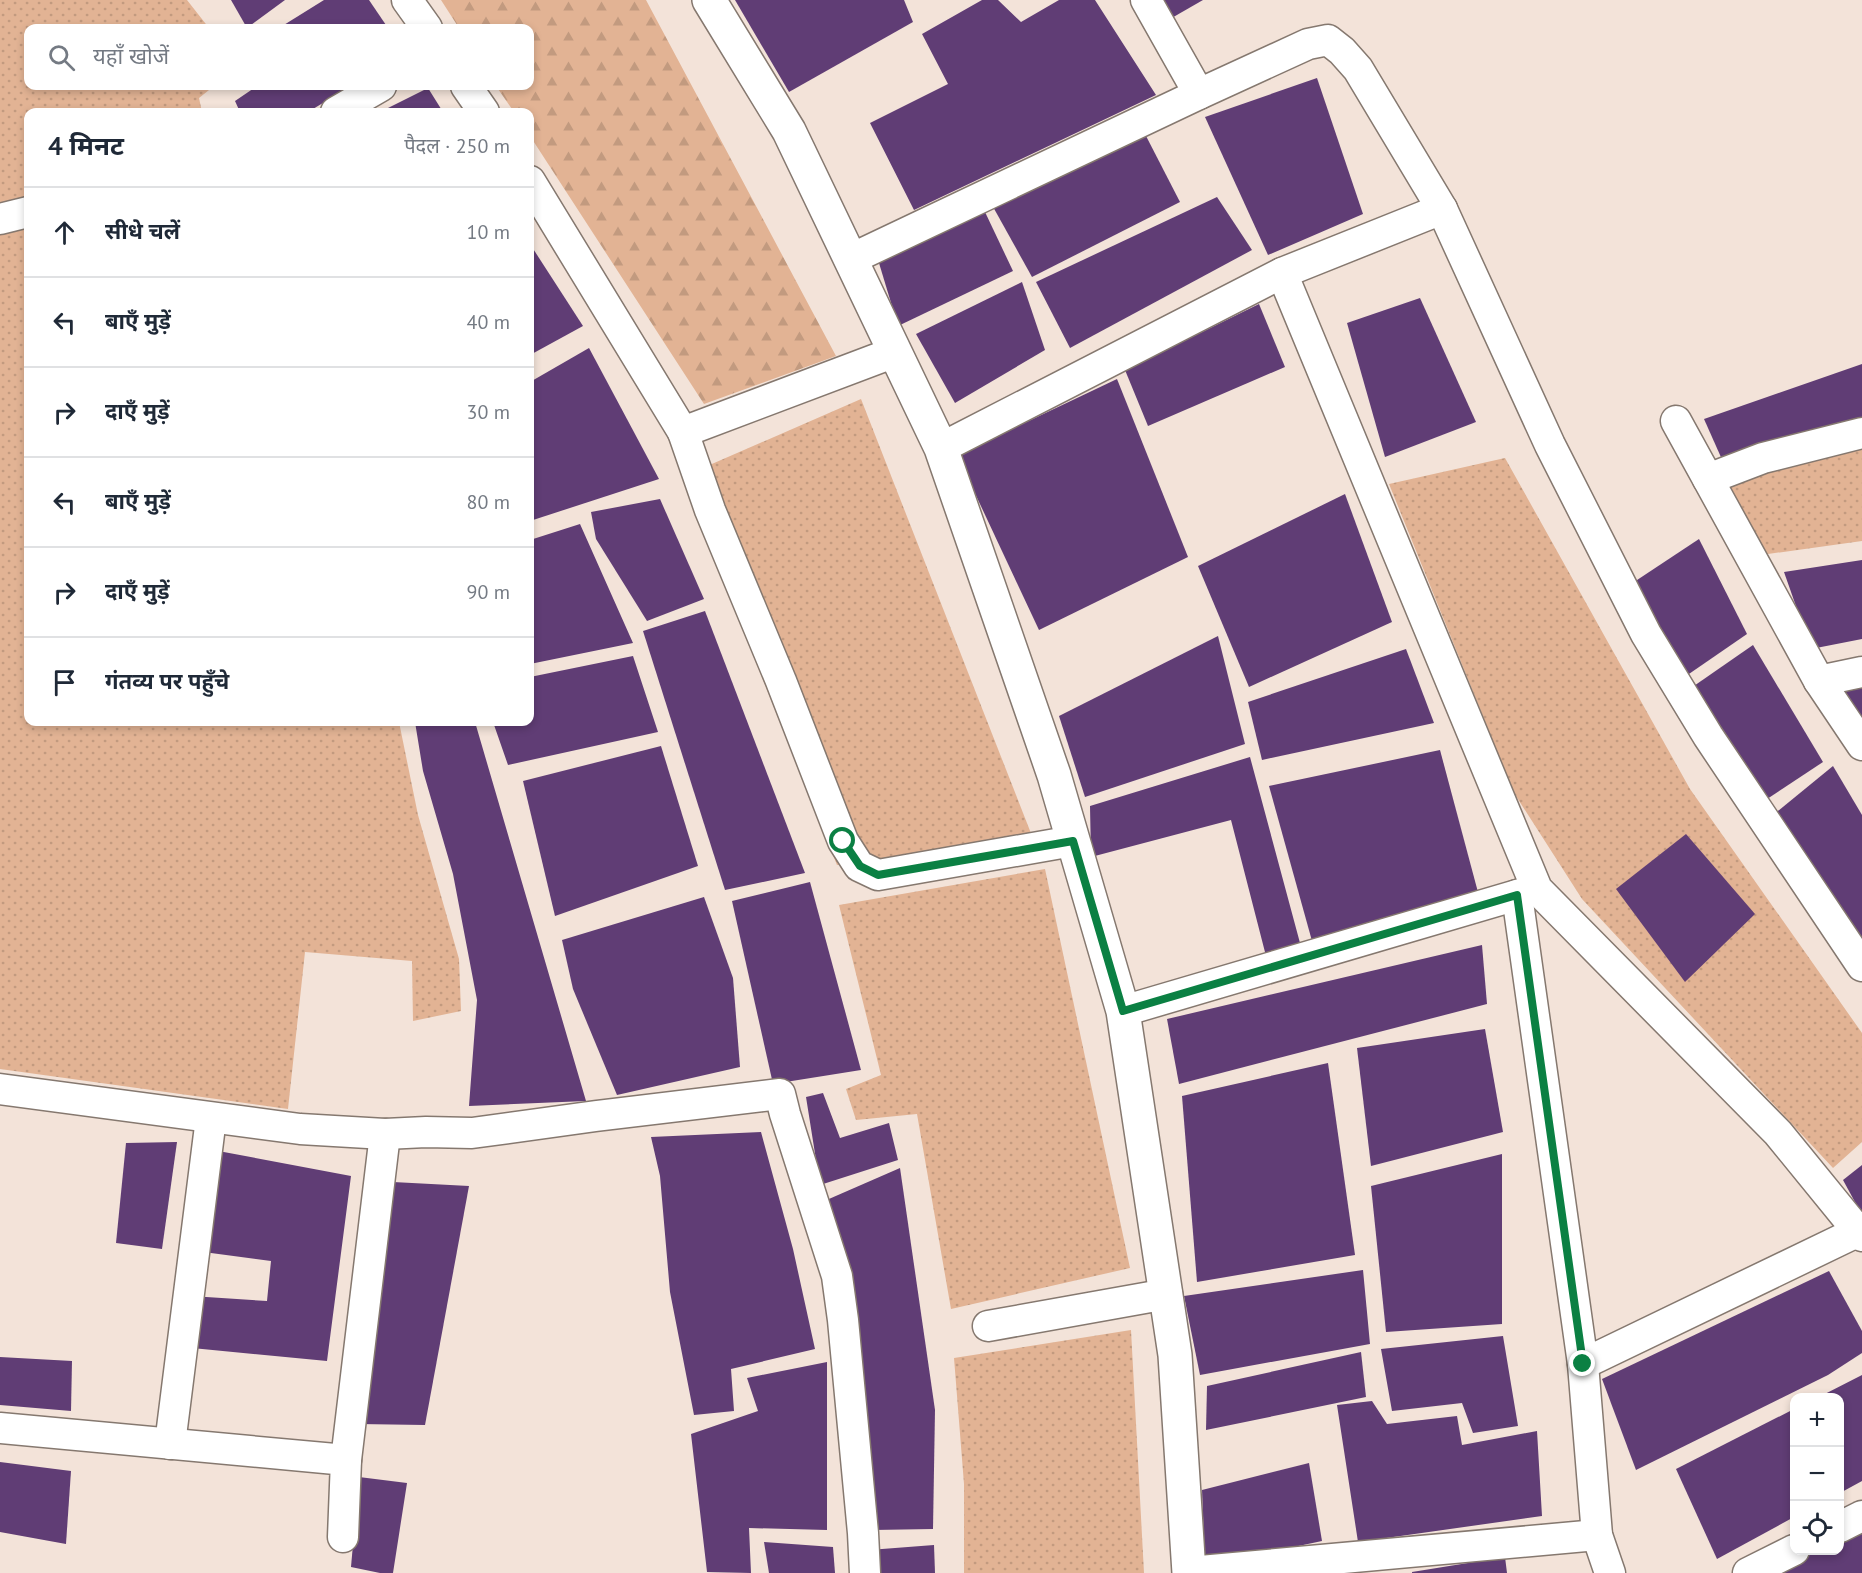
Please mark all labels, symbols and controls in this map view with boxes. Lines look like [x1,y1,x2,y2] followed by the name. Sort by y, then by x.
[24,24,534,90] search box
[45,41,78,74] icon: search
[93,42,169,70] text: यहाँ खोजें
[48,129,124,162] text: 4 मिनट
[404,133,510,159] text: पैदल · 250 m
[48,216,81,249] icon: ahead
[105,217,180,245] text: सीधे चलें
[467,219,510,245] text: 10 m
[48,306,81,339] icon: left
[105,307,171,335] text: बाएँ मुड़ें
[467,309,510,335] text: 40 m
[48,396,81,429] icon: right
[105,397,170,425] text: दाएँ मुड़ें
[467,399,510,425] text: 30 m
[48,486,81,519] icon: left
[105,487,171,515] text: बाएँ मुड़ें
[467,489,510,515] text: 80 m
[48,576,81,609] icon: right
[105,577,170,605] text: दाएँ मुड़ें
[467,579,510,605] text: 90 m
[48,666,81,699] icon: arrive
[105,667,229,695] text: गंतव्य पर पहुँचे
[829,827,855,853] route start
[1569,1350,1595,1376] route end
[1790,1393,1844,1555] map controls
[1790,1393,1844,1447] button: +
[1790,1447,1844,1501] button: −
[1790,1501,1844,1555] button: locate

